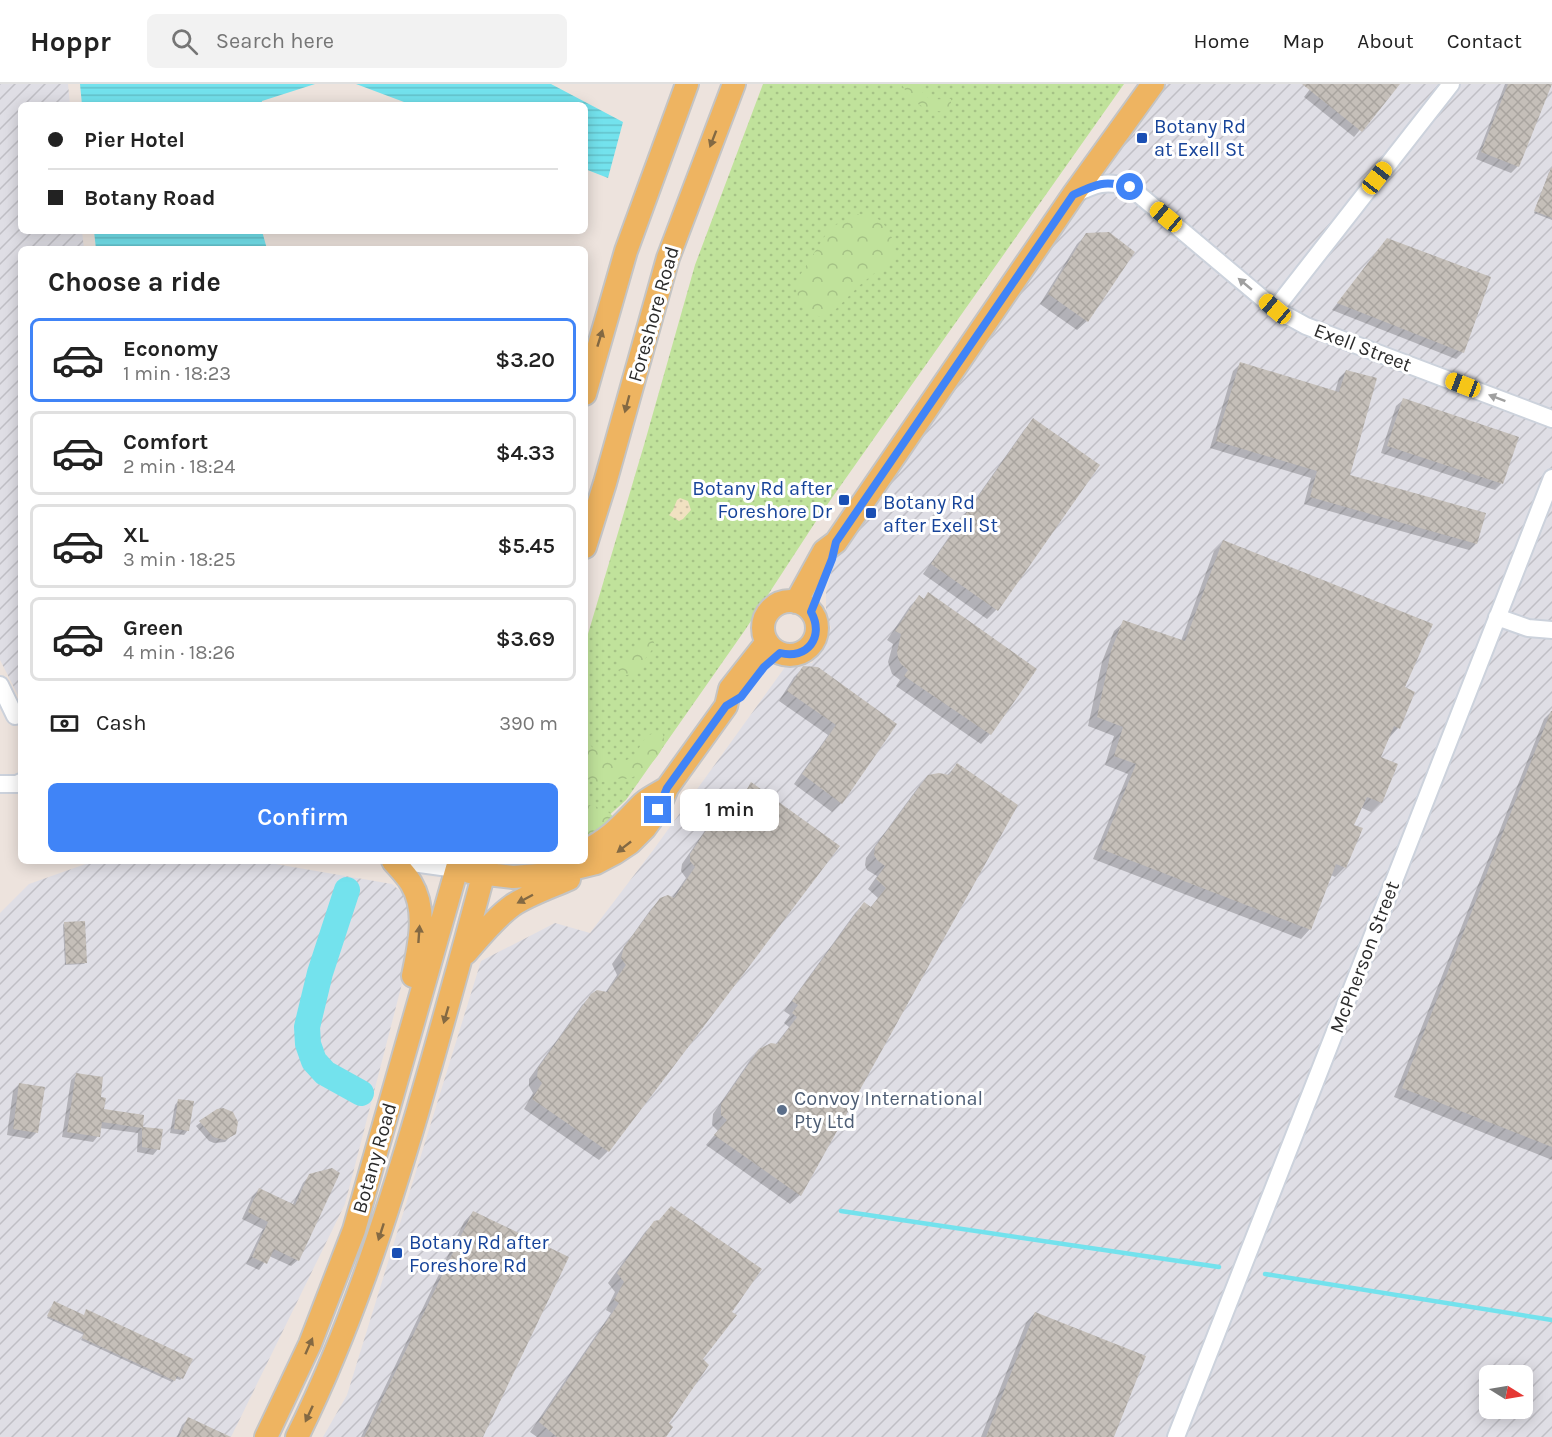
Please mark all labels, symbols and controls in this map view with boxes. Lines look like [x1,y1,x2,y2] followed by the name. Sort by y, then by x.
[147,14,567,68] search box
[30,25,111,58] text: Hoppr
[168,25,201,58] icon: search
[216,28,334,54] text: Search here
[1194,29,1250,53] text: Home
[1283,29,1324,53] text: Map
[1357,29,1414,53] text: About
[1447,29,1522,53] text: Contact
[1154,115,1246,161] place label: Botany Rd at Exell St
[84,127,185,153] text: Pier Hotel
[708,130,717,148] one-way arrow
[1135,131,1149,145] marker: Botany Rd at Exell St
[1359,158,1395,198] car
[1116,173,1143,200] route start
[84,185,216,211] text: Botany Road
[1146,199,1186,235] car
[623,244,684,385] street label: Foreshore Road
[48,266,221,298] text: Choose a ride
[1238,278,1253,291] one-way arrow
[1255,291,1295,327] car
[1311,318,1415,377] street label: Exell Street
[596,328,605,346] one-way arrow
[51,333,105,387] icon: car
[123,336,218,362] text: Economy
[495,347,555,373] text: $3.20
[123,362,231,385] text: 1 min · 18:23
[1443,370,1483,400] car
[1488,393,1506,402] one-way arrow
[622,395,631,413] one-way arrow
[51,426,105,480] icon: car
[123,429,208,455] text: Comfort
[496,440,555,466] text: $4.33
[123,455,235,478] text: 2 min · 18:24
[692,477,833,523] place label: Botany Rd after Foreshore Dr
[883,491,998,537] place label: Botany Rd after Exell St
[837,493,851,507] marker: Botany Rd after Foreshore Dr
[864,506,878,520] marker: Botany Rd after Exell St
[51,519,105,573] icon: car
[123,522,149,548] text: XL
[497,533,555,559] text: $5.45
[123,548,236,571] text: 3 min · 18:25
[51,612,105,666] icon: car
[123,615,184,641] text: Green
[496,626,555,652] text: $3.69
[123,641,235,664] text: 4 min · 18:26
[48,707,81,740] icon: cash
[96,710,146,736] text: Cash
[499,712,558,735] text: 390 m
[48,783,558,852] button: Confirm
[679,789,778,831] callout: 1 min
[644,796,671,823] route end
[705,798,754,821] text: 1 min
[616,840,631,852] one-way arrow
[1325,877,1404,1036] street label: McPherson Street
[516,894,533,904] one-way arrow
[414,925,424,944] one-way arrow
[440,1006,450,1024] one-way arrow
[794,1087,983,1133] place label: Convoy International Pty Ltd
[348,1100,401,1216] street label: Botany Road
[775,1103,789,1117] marker: Convoy International Pty Ltd
[375,1223,385,1241] one-way arrow
[409,1231,550,1277] place label: Botany Rd after Foreshore Rd
[390,1246,404,1260] marker: Botany Rd after Foreshore Rd
[304,1338,313,1355] one-way arrow
[1479,1365,1533,1419] north arrow
[1479,1365,1533,1419] map controls
[304,1405,313,1422] one-way arrow

